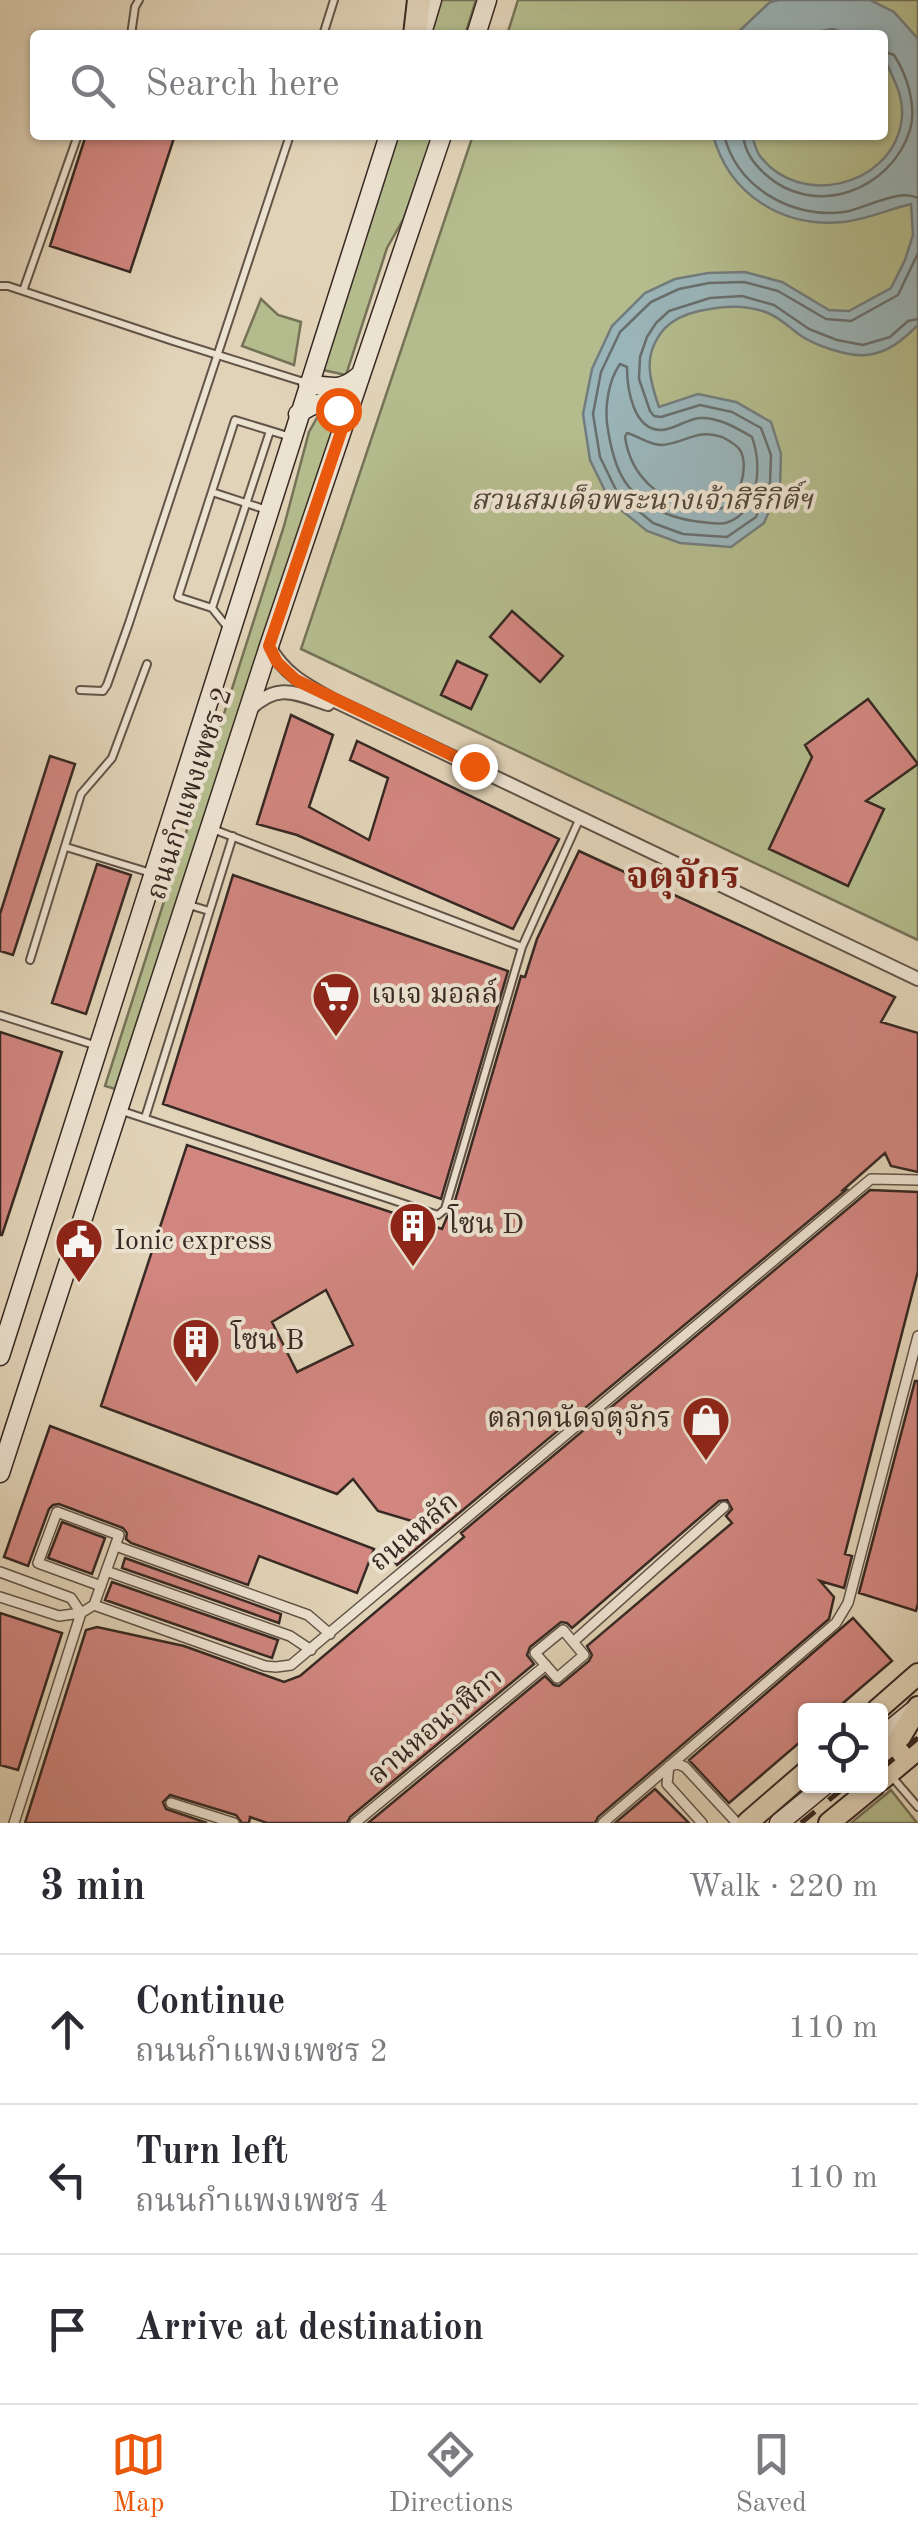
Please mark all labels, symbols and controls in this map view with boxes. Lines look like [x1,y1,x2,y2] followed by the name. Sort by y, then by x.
[30,30,888,140] search box
[65,58,120,113] icon: search
[145,66,340,104] text: Search here
[316,388,362,434] route start
[471,480,814,516] park label: สวนสมเด็จพระนางเจ้าสิริกิติ์ฯ
[141,683,239,904] street label: ถนนกำแพงเพชร 2
[452,744,498,790] route end
[626,857,740,900] district label: จตุจักร
[310,970,362,1038] supermarket icon: เจเจ มอลล์
[371,977,498,1010] place label: เจเจ มอลล์
[387,1200,439,1268] building icon: โซน D
[447,1204,524,1240] place label: โซน D
[53,1216,105,1284] public building icon: Ionic express
[114,1228,272,1256] place label: Ionic express
[170,1316,222,1384] building icon: โซน B
[230,1320,304,1356] place label: โซน B
[680,1394,732,1462] shop icon: ตลาดนัดจตุจักร
[487,1404,671,1436] place label: ตลาดนัดจตุจักร
[364,1487,464,1578] street label: ถนนหลัก
[362,1661,508,1791] street label: ลานหอนาฬิกา
[798,1703,888,1793] map controls
[798,1703,888,1793] button: locate
[40,1867,146,1909] text: 3 min
[688,1872,878,1904] text: Walk · 220 m
[135,1984,285,2022] text: Continue
[40,2002,95,2057] icon: ahead
[788,2013,878,2045] text: 110 m
[135,2037,388,2069] text: ถนนกำแพงเพชร 2
[135,2134,288,2172] text: Turn left
[40,2152,95,2207] icon: left
[788,2163,878,2195] text: 110 m
[135,2187,388,2219] text: ถนนกำแพงเพชร 4
[40,2302,95,2357] icon: arrive
[135,2310,484,2348] text: Arrive at destination
[111,2427,166,2522] tab: Map
[389,2427,513,2522] tab: Directions
[735,2427,807,2522] tab: Saved

